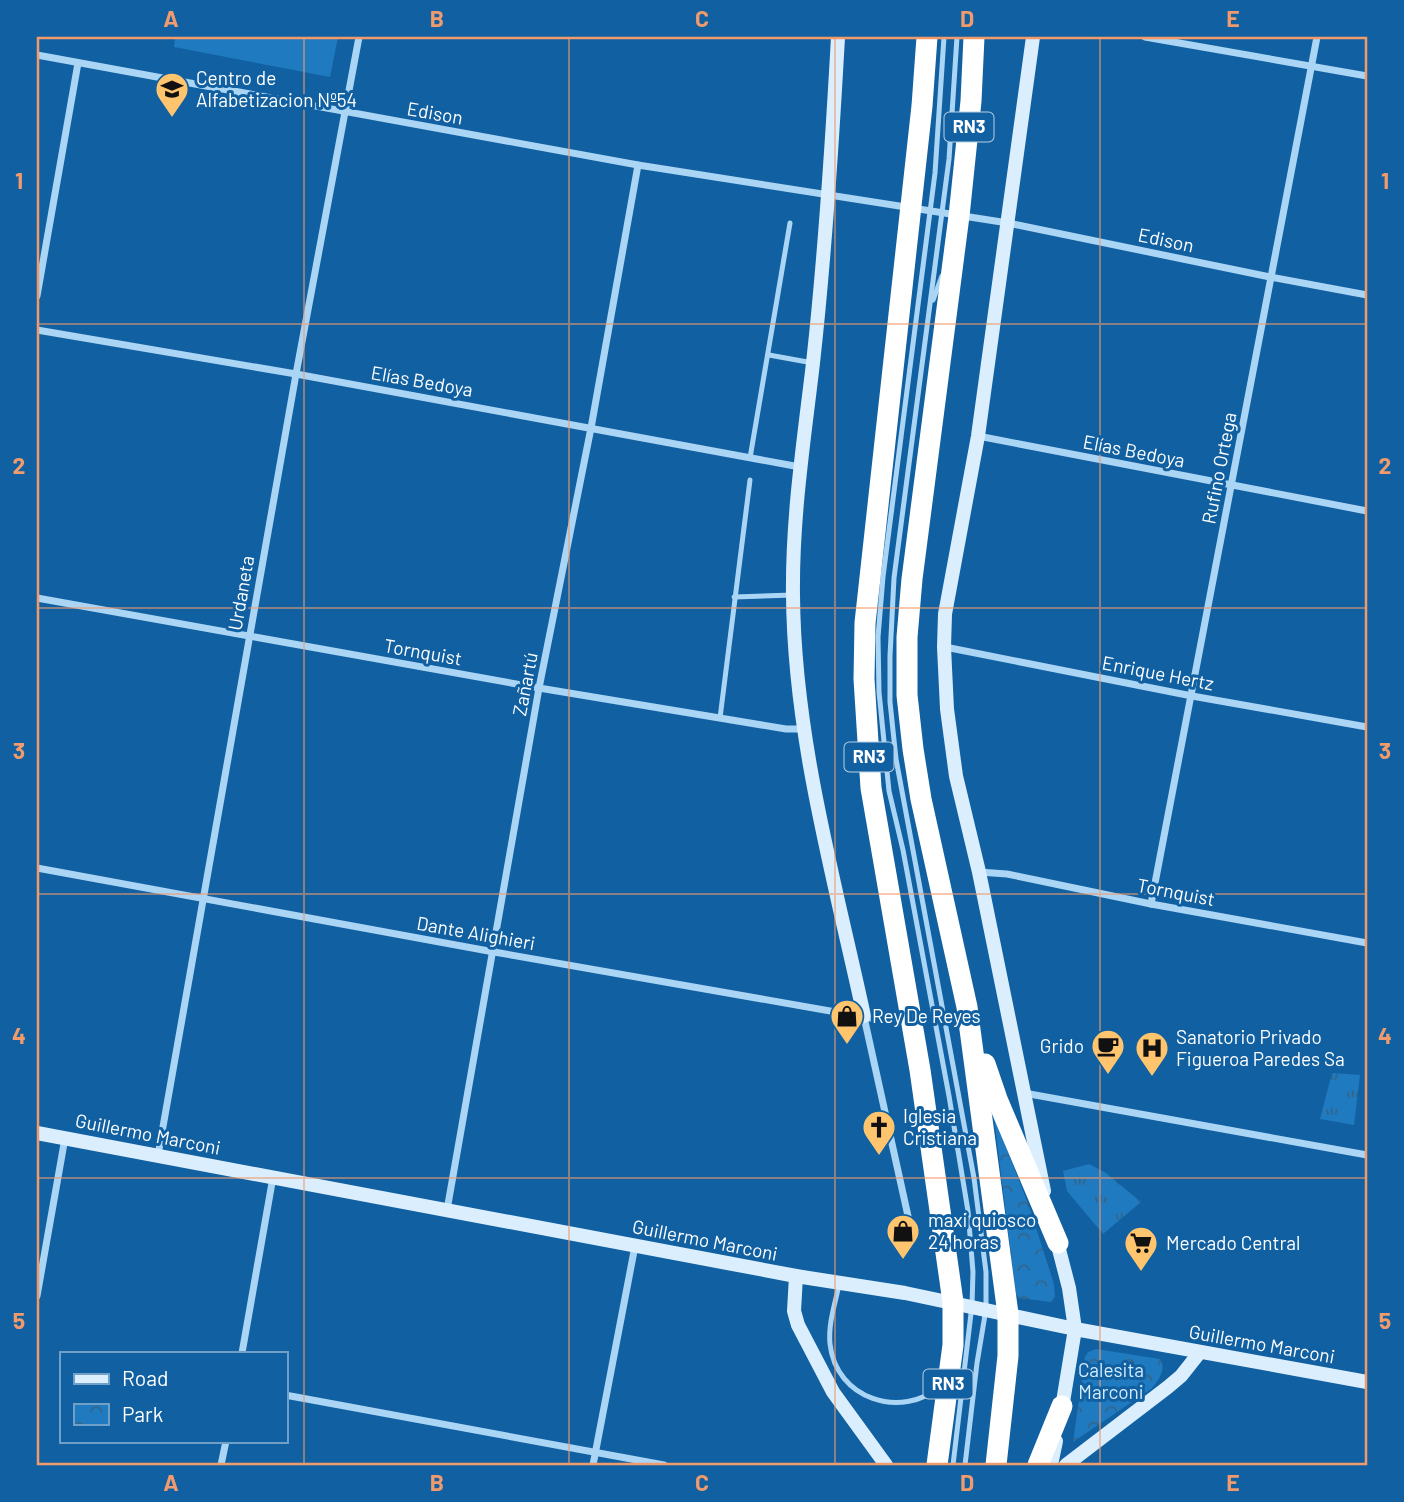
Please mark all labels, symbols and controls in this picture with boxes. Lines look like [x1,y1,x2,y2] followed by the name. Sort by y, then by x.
[163,4,179,32] text: A
[430,4,444,32] text: B
[695,4,709,32] text: C
[960,4,974,32] text: D
[1226,4,1240,32] text: E
[196,66,357,111] place label: Centro de Alfabetizacion Nº54
[153,70,191,119] school or university icon: Centro de Alfabetizacion Nº54
[405,96,465,129] street label: Edison
[944,112,993,142] road number: RN3
[15,166,23,194] text: 1
[1381,166,1389,194] text: 1
[1136,222,1196,257] street label: Edison
[369,360,475,401] street label: Elías Bedoya
[1196,410,1241,526] street label: Rufino Ortega
[1081,429,1187,472] street label: Elías Bedoya
[13,451,25,479] text: 2
[1379,451,1391,479] text: 2
[223,554,258,632] street label: Urdaneta
[382,633,464,670] street label: Tornquist
[507,650,542,718] street label: Zañartú
[1100,650,1216,695] street label: Enrique Hertz
[13,736,25,764] text: 3
[1379,736,1391,764] text: 3
[844,742,894,772] road number: RN3
[1135,873,1217,910] street label: Tornquist
[415,911,537,954] street label: Dante Alighieri
[828,997,866,1046] shop icon: Rey De Reyes
[872,1004,981,1027] place label: Rey De Reyes
[12,1021,26,1049] text: 4
[1378,1021,1392,1049] text: 4
[1176,1025,1345,1070] place label: Sanatorio Privado Figueroa Paredes Sa
[1089,1027,1127,1076] cafe icon: Grido
[1133,1029,1171,1078] hospital icon: Sanatorio Privado Figueroa Paredes Sa
[1040,1034,1084,1057] place label: Grido
[903,1104,977,1149] place label: Iglesia Cristiana
[73,1108,223,1159] street label: Guillermo Marconi
[860,1108,898,1157] church icon: Iglesia Cristiana
[928,1208,1036,1253] place label: maxi quiosco 24 horas
[884,1212,922,1261] shop icon: maxi quiosco 24 horas
[630,1214,780,1265] street label: Guillermo Marconi
[1122,1224,1160,1273] supermarket icon: Mercado Central
[1166,1231,1300,1254] place label: Mercado Central
[13,1306,25,1334] text: 5
[1379,1306,1391,1334] text: 5
[1187,1319,1337,1368] street label: Guillermo Marconi
[60,1352,287,1442] legend
[1078,1358,1144,1403] park label: Calesita Marconi
[122,1365,168,1390] text: Road
[923,1370,972,1399] road number: RN3
[122,1401,163,1426] text: Park
[163,1468,179,1496] text: A
[430,1468,444,1496] text: B
[695,1468,709,1496] text: C
[960,1468,974,1496] text: D
[1226,1468,1240,1496] text: E

